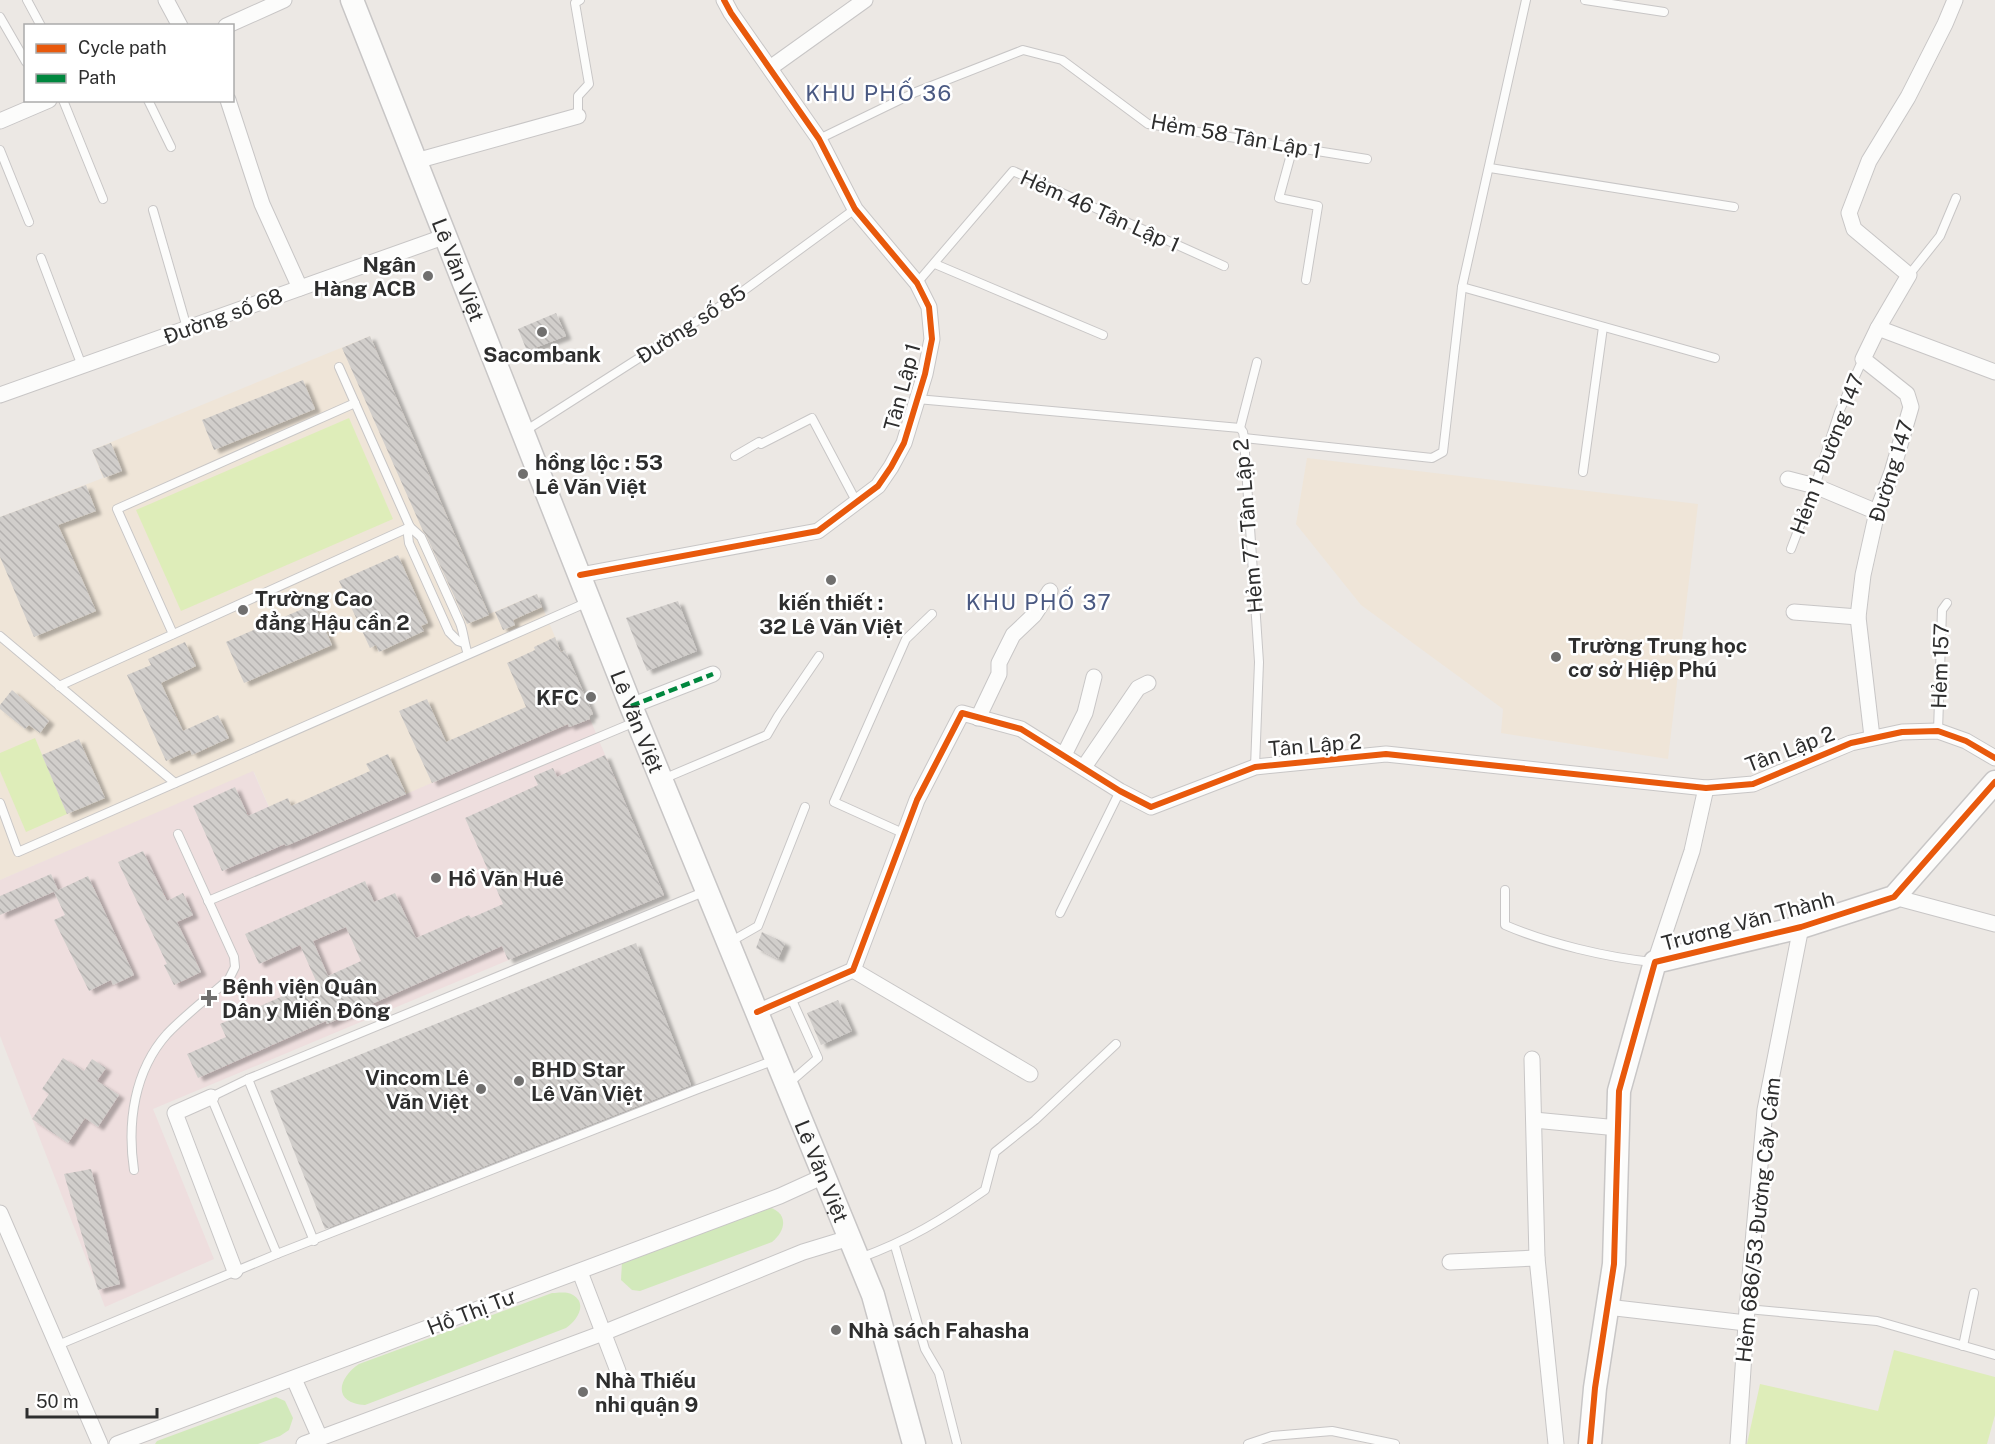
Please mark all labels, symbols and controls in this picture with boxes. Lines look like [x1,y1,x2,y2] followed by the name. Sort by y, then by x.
[24,24,234,102] legend
[78,37,167,58] text: Cycle path
[78,67,116,88] text: Path
[805,77,953,106] district label: KHU PHỐ 36
[1149,109,1323,163] street label: Hẻm 58 Tân Lập 1
[1016,165,1184,257] street label: Hẻm 46 Tân Lập 1
[427,215,490,325] street label: Lê Văn Việt
[314,252,416,301] place label: Ngân Hàng ACB
[421,269,435,283] marker: Ngân Hàng ACB
[632,279,750,369] street label: Đường số 85
[160,283,286,349] street label: Đường số 68
[535,325,549,339] marker: Sacombank
[878,341,926,433] street label: Tân Lập 1
[483,342,601,367] place label: Sacombank
[1785,370,1869,538] street label: Hẻm 1 Đường 147
[1864,417,1918,525] street label: Đường 147
[1228,438,1268,614] street label: Hẻm 77 Tân Lập 2
[535,450,663,499] place label: hồng lộc : 53 Lê Văn Việt
[516,467,530,481] marker: hồng lộc : 53 Lê Văn Việt
[824,573,838,587] marker: kiến thiết : 32 Lê Văn Việt
[255,586,410,635] place label: Trường Cao đẳng Hậu cần 2
[966,586,1112,615] district label: KHU PHỐ 37
[759,590,903,639] place label: kiến thiết : 32 Lê Văn Việt
[236,603,250,617] marker: Trường Cao đẳng Hậu cần 2
[1926,623,1954,709] street label: Hẻm 157
[1568,633,1747,682] place label: Trường Trung học cơ sở Hiệp Phú
[1549,650,1563,664] marker: Trường Trung học cơ sở Hiệp Phú
[606,667,670,777] street label: Lê Văn Việt
[536,685,579,710] place label: KFC
[584,690,598,704] marker: KFC
[1742,721,1838,777] street label: Tân Lập 2
[1267,728,1363,762] street label: Tân Lập 2
[448,866,564,891] place label: Hồ Văn Huê
[429,871,443,885] marker: Hồ Văn Huê
[1659,886,1837,956] street label: Trương Văn Thành
[222,974,390,1023] place label: Bệnh viện Quân Dân y Miền Đông
[200,989,218,1007] marker: Bệnh viện Quân Dân y Miền Đông
[531,1057,643,1106] place label: BHD Star Lê Văn Việt
[365,1065,469,1114] place label: Vincom Lê Văn Việt
[512,1074,526,1088] marker: BHD Star Lê Văn Việt
[1731,1076,1785,1364] street label: Hẻm 686/53 Đường Cây Cám
[474,1082,488,1096] marker: Vincom Lê Văn Việt
[790,1116,854,1226] street label: Lê Văn Việt
[423,1284,519,1340] street label: Hồ Thị Tư
[848,1318,1029,1343] place label: Nhà sách Fahasha
[829,1323,843,1337] marker: Nhà sách Fahasha
[595,1368,698,1417] place label: Nhà Thiếu nhi quận 9
[27,1381,158,1419] scale bar
[576,1385,590,1399] marker: Nhà Thiếu nhi quận 9
[36,1391,79,1412] text: 50 m

